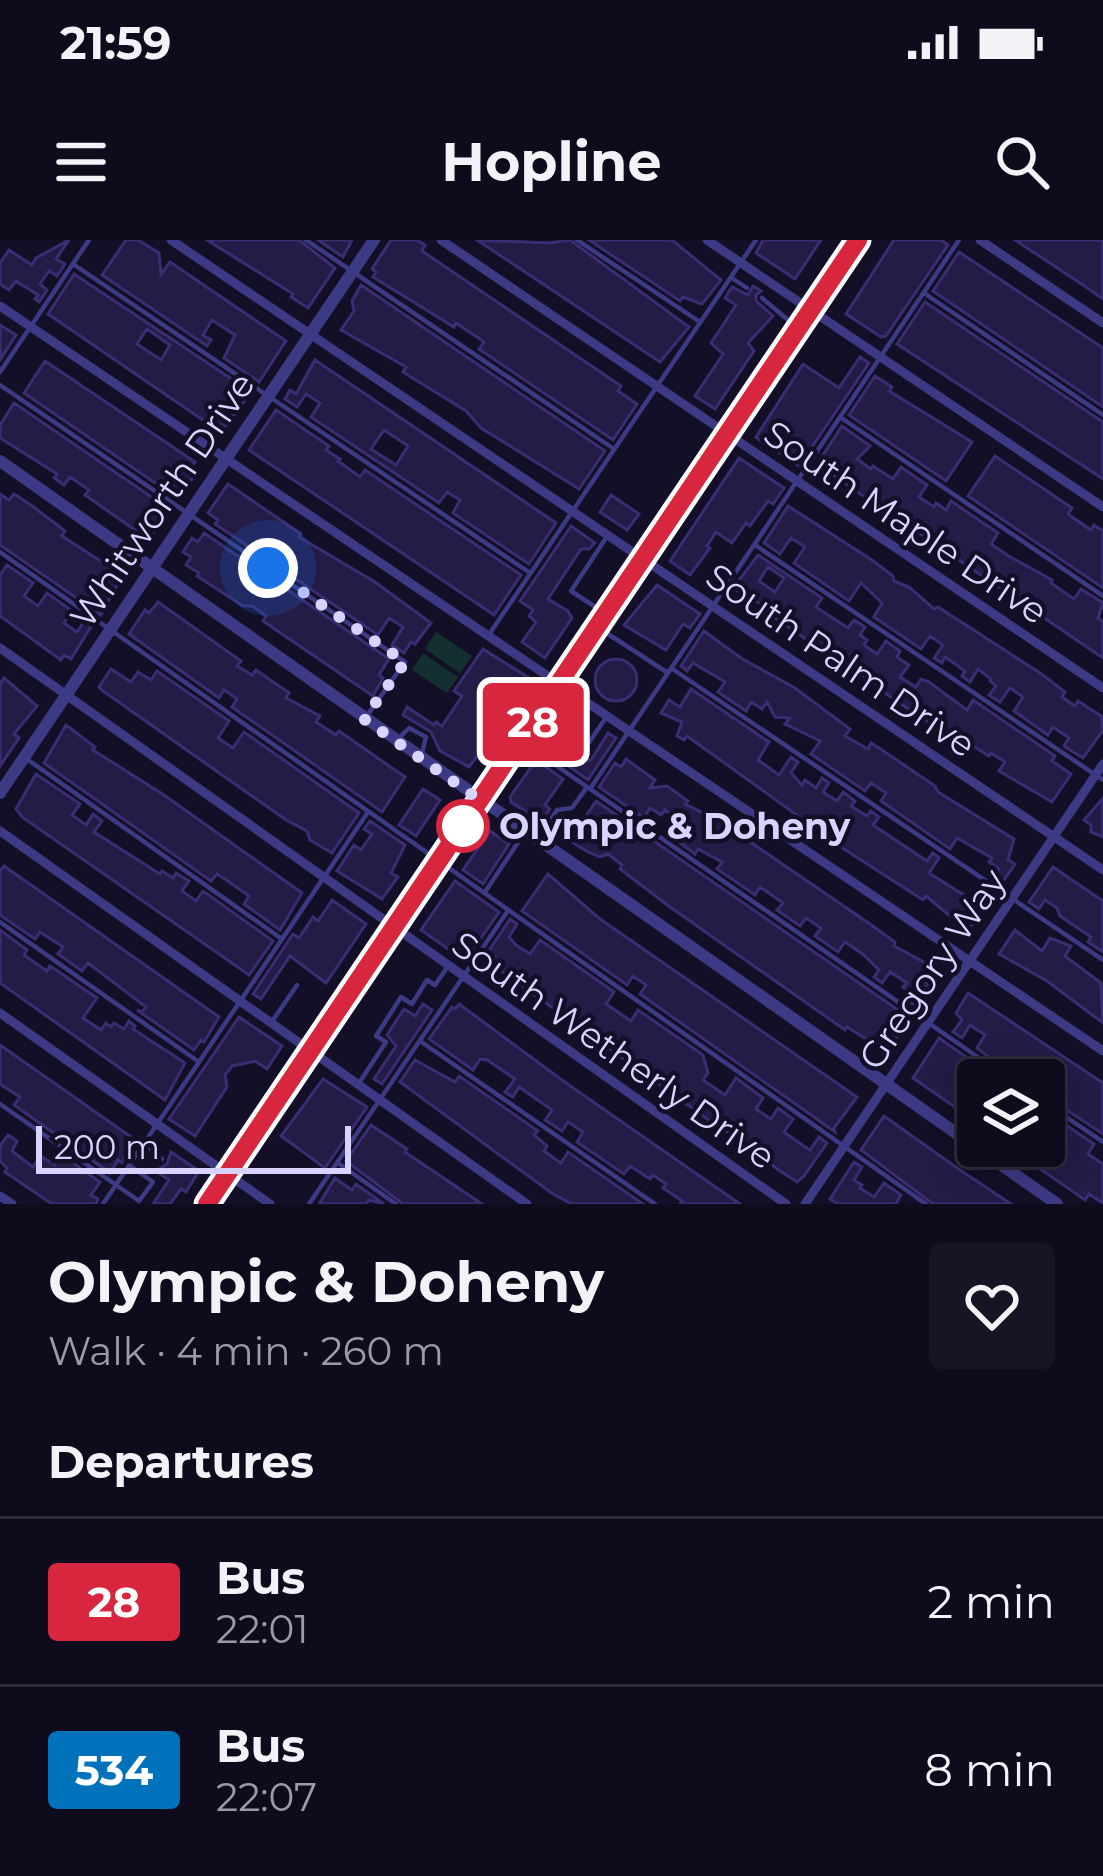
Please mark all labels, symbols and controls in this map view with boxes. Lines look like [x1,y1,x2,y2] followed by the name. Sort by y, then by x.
[60,15,171,70] text: 21:59
[48,129,114,195] icon: menu
[441,129,662,195] text: Hopline
[989,129,1055,195] icon: search
[60,364,264,636] street label: Whitworth Drive
[756,411,1056,633] street label: South Maple Drive
[238,538,298,598] your location
[698,554,984,766] street label: South Palm Drive
[479,683,587,761] line badge: 28
[507,696,559,748] text: 28
[438,801,488,851] marker: Olympic & Doheny
[499,804,851,848] place label: Olympic & Doheny
[849,860,1015,1077] street label: Gregory Way
[444,922,784,1178] street label: South Wetherly Drive
[957,1059,1065,1167] map controls
[957,1059,1065,1167] button: layers
[36,1120,351,1173] scale bar
[54,1127,160,1167] text: 200 m
[929,1243,1055,1369] button: heart
[48,1247,604,1316] text: Olympic & Doheny
[48,1327,444,1375] text: Walk · 4 min · 260 m
[48,1434,314,1489] text: Departures
[216,1550,305,1605] text: Bus
[927,1574,1055,1629] text: 2 min
[88,1576,140,1628] text: 28
[216,1605,308,1653] text: 22:01
[216,1718,305,1773] text: Bus
[924,1742,1055,1797] text: 8 min
[75,1744,153,1796] text: 534
[216,1773,317,1821] text: 22:07

